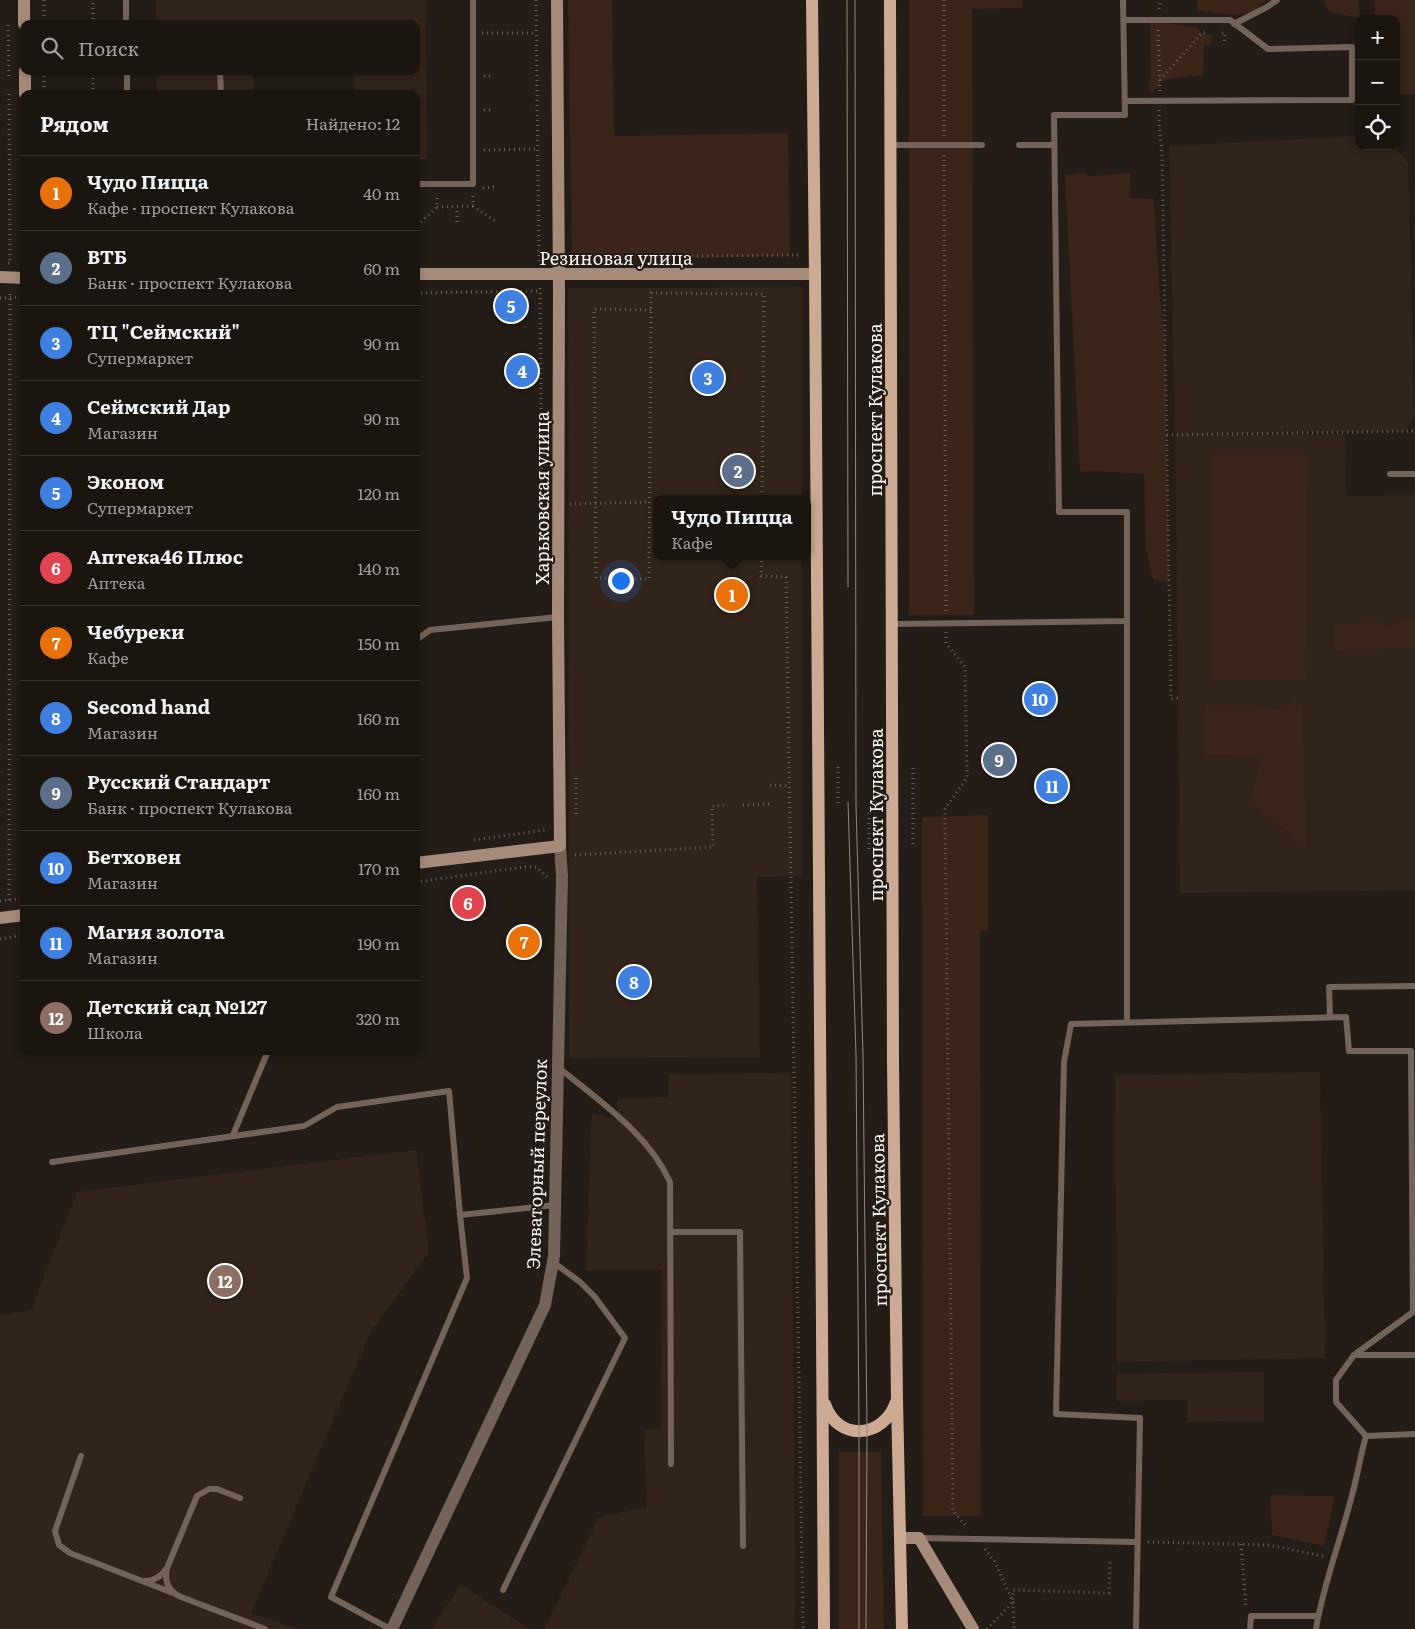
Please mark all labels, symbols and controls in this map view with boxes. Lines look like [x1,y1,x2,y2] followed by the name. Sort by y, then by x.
[1355,15,1400,150] map controls
[1355,15,1400,60] button: +
[20,20,420,75] search box
[38,34,66,62] icon: search
[78,34,139,62] text: Поиск
[1355,60,1400,105] button: −
[1355,105,1400,150] button: locate
[40,107,109,138] text: Рядом
[306,111,400,135] text: Найдено: 12
[87,167,209,195] text: Чудо Пицца
[53,181,59,205] text: 1
[363,181,400,205] text: 40 m
[87,195,294,219] text: Кафе · проспект Кулакова
[87,242,127,270] text: ВТБ
[539,244,693,271] street label: Резиновая улица
[52,256,60,280] text: 2
[363,256,400,280] text: 60 m
[87,270,292,294] text: Банк · проспект Кулакова
[495,287,527,325] pin: 5
[87,317,240,345] text: ТЦ "Сеймский"
[861,323,888,497] street label: проспект Кулакова
[52,331,60,355] text: 3
[364,331,400,355] text: 90 m
[87,345,193,369] text: Супермаркет
[506,352,538,390] pin: 4
[692,359,724,397] pin: 3
[87,392,230,420] text: Сеймский Дар
[51,406,61,430] text: 4
[364,406,400,430] text: 90 m
[528,411,555,585] street label: Харьковская улица
[87,420,158,444] text: Магазин
[722,452,754,490] pin: 2
[87,467,164,495] text: Эконом
[52,481,60,505] text: 5
[357,481,400,505] text: 120 m
[87,495,193,519] text: Супермаркет
[653,495,811,560] popup
[671,502,793,530] text: Чудо Пицца
[671,530,713,554] text: Кафе
[87,542,243,570] text: Аптека46 Плюс
[51,556,61,580] text: 6
[357,556,400,580] text: 140 m
[608,568,634,594] your location
[87,570,145,594] text: Аптека
[716,576,748,614] pin: 1
[87,617,185,645] text: Чебуреки
[52,631,60,655] text: 7
[357,631,400,655] text: 150 m
[87,645,129,669] text: Кафе
[1024,680,1056,718] pin: 10
[87,692,210,720] text: Second hand
[51,706,61,730] text: 8
[357,706,400,730] text: 160 m
[87,720,158,744] text: Магазин
[862,728,889,902] street label: проспект Кулакова
[983,741,1015,779] pin: 9
[87,767,270,795] text: Русский Стандарт
[1036,767,1068,805] pin: 11
[51,781,61,805] text: 9
[357,781,400,805] text: 160 m
[87,795,292,819] text: Банк · проспект Кулакова
[87,842,181,870] text: Бетховен
[48,856,64,880] text: 10
[358,856,400,880] text: 170 m
[87,870,158,894] text: Магазин
[452,884,484,922] pin: 6
[87,917,225,945] text: Магия золота
[508,923,540,961] pin: 7
[49,931,63,955] text: 11
[357,931,400,955] text: 190 m
[87,945,158,969] text: Магазин
[618,963,650,1001] pin: 8
[87,992,267,1020] text: Детский сад №127
[48,1006,64,1030] text: 12
[356,1006,400,1030] text: 320 m
[87,1020,143,1044] text: Школа
[519,1058,553,1270] street label: Элеваторный переулок
[863,1133,893,1307] street label: проспект Кулакова
[209,1262,241,1300] pin: 12

